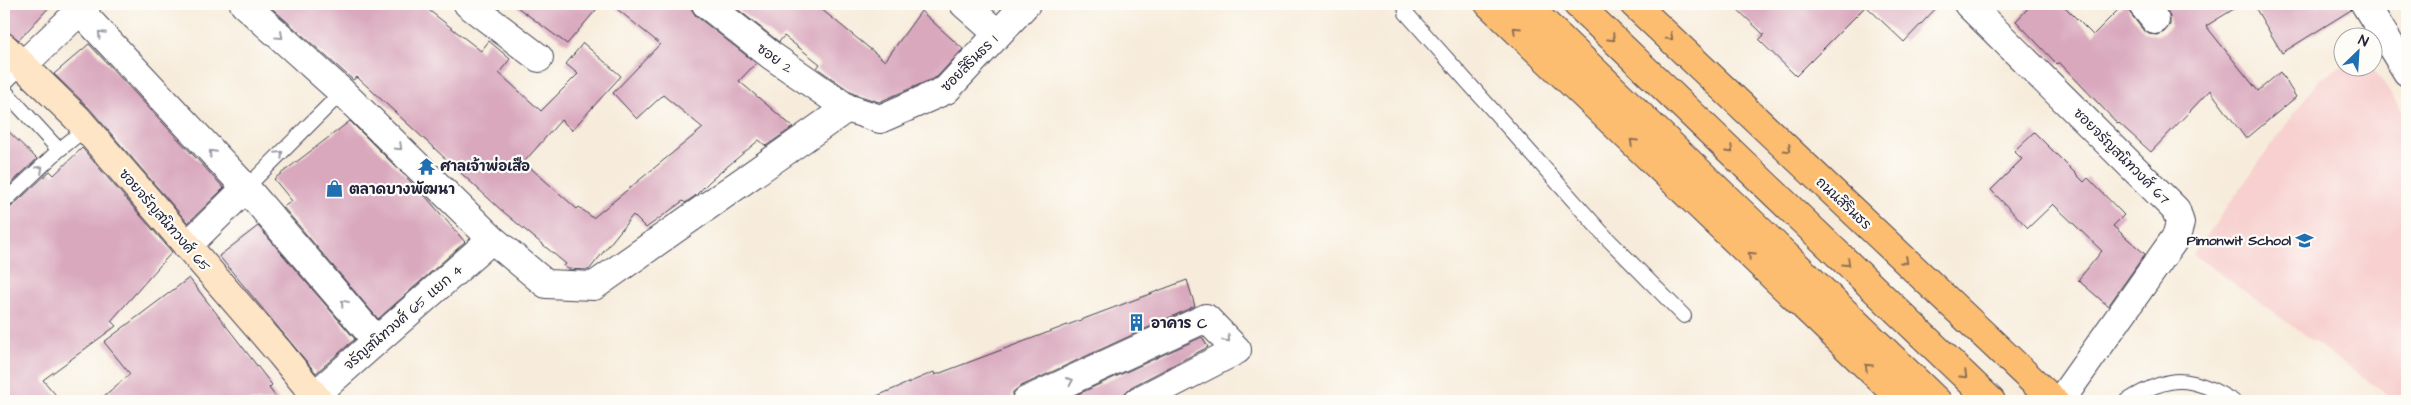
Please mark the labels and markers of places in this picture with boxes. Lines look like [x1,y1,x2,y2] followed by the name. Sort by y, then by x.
[416,156,436,176] temple icon: ศาลเจ้าพ่อเสือ
[440,156,530,177] place label: ศาลเจ้าพ่อเสือ
[325,179,345,199] shop icon: ตลาดบางพัฒนา
[349,180,455,200] place label: ตลาดบางพัฒนา
[2295,230,2315,250] school or university icon: Pimonwit School
[2187,231,2292,251] place label: Pimonwit School
[1127,313,1147,333] building icon: อาคาร C
[1151,314,1207,334] place label: อาคาร C

